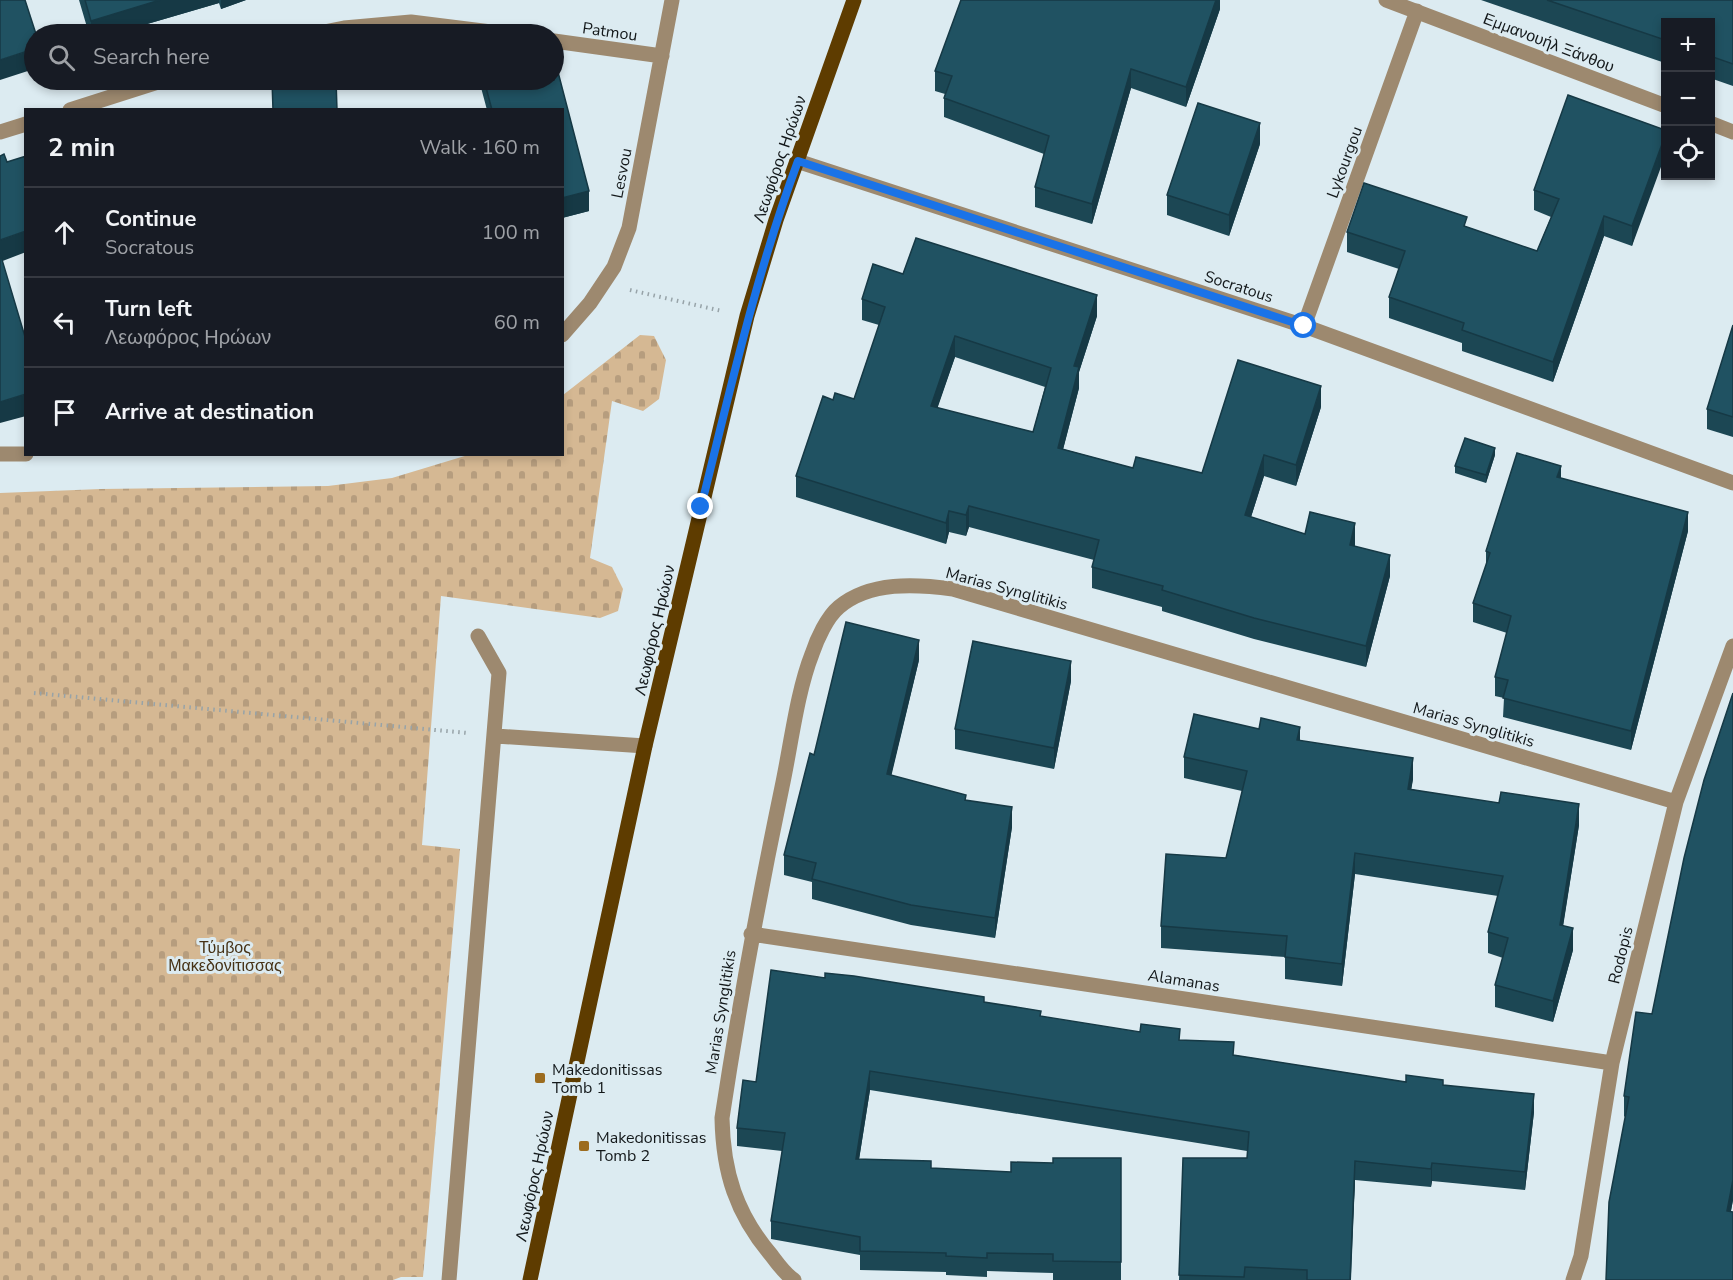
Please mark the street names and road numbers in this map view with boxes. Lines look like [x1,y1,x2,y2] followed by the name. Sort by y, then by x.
[1480,8,1617,78] street label: Εμμανουήλ Ξάνθου
[581,17,639,47] street label: Patmou
[748,93,812,226] street label: Λεωφόρος Ηρώων
[1322,123,1368,201] street label: Lykourgou
[606,146,638,200] street label: Lesvou
[1201,265,1276,308] street label: Socratous
[943,562,1070,616] street label: Marias Synglitikis
[629,563,681,698] street label: Λεωφόρος Ηρώων
[1410,697,1537,753] street label: Marias Synglitikis
[1603,924,1639,986] street label: Rodopis
[700,948,742,1076] street label: Marias Synglitikis
[1146,964,1221,998] street label: Alamanas
[510,1109,560,1244] street label: Λεωφόρος Ηρώων

